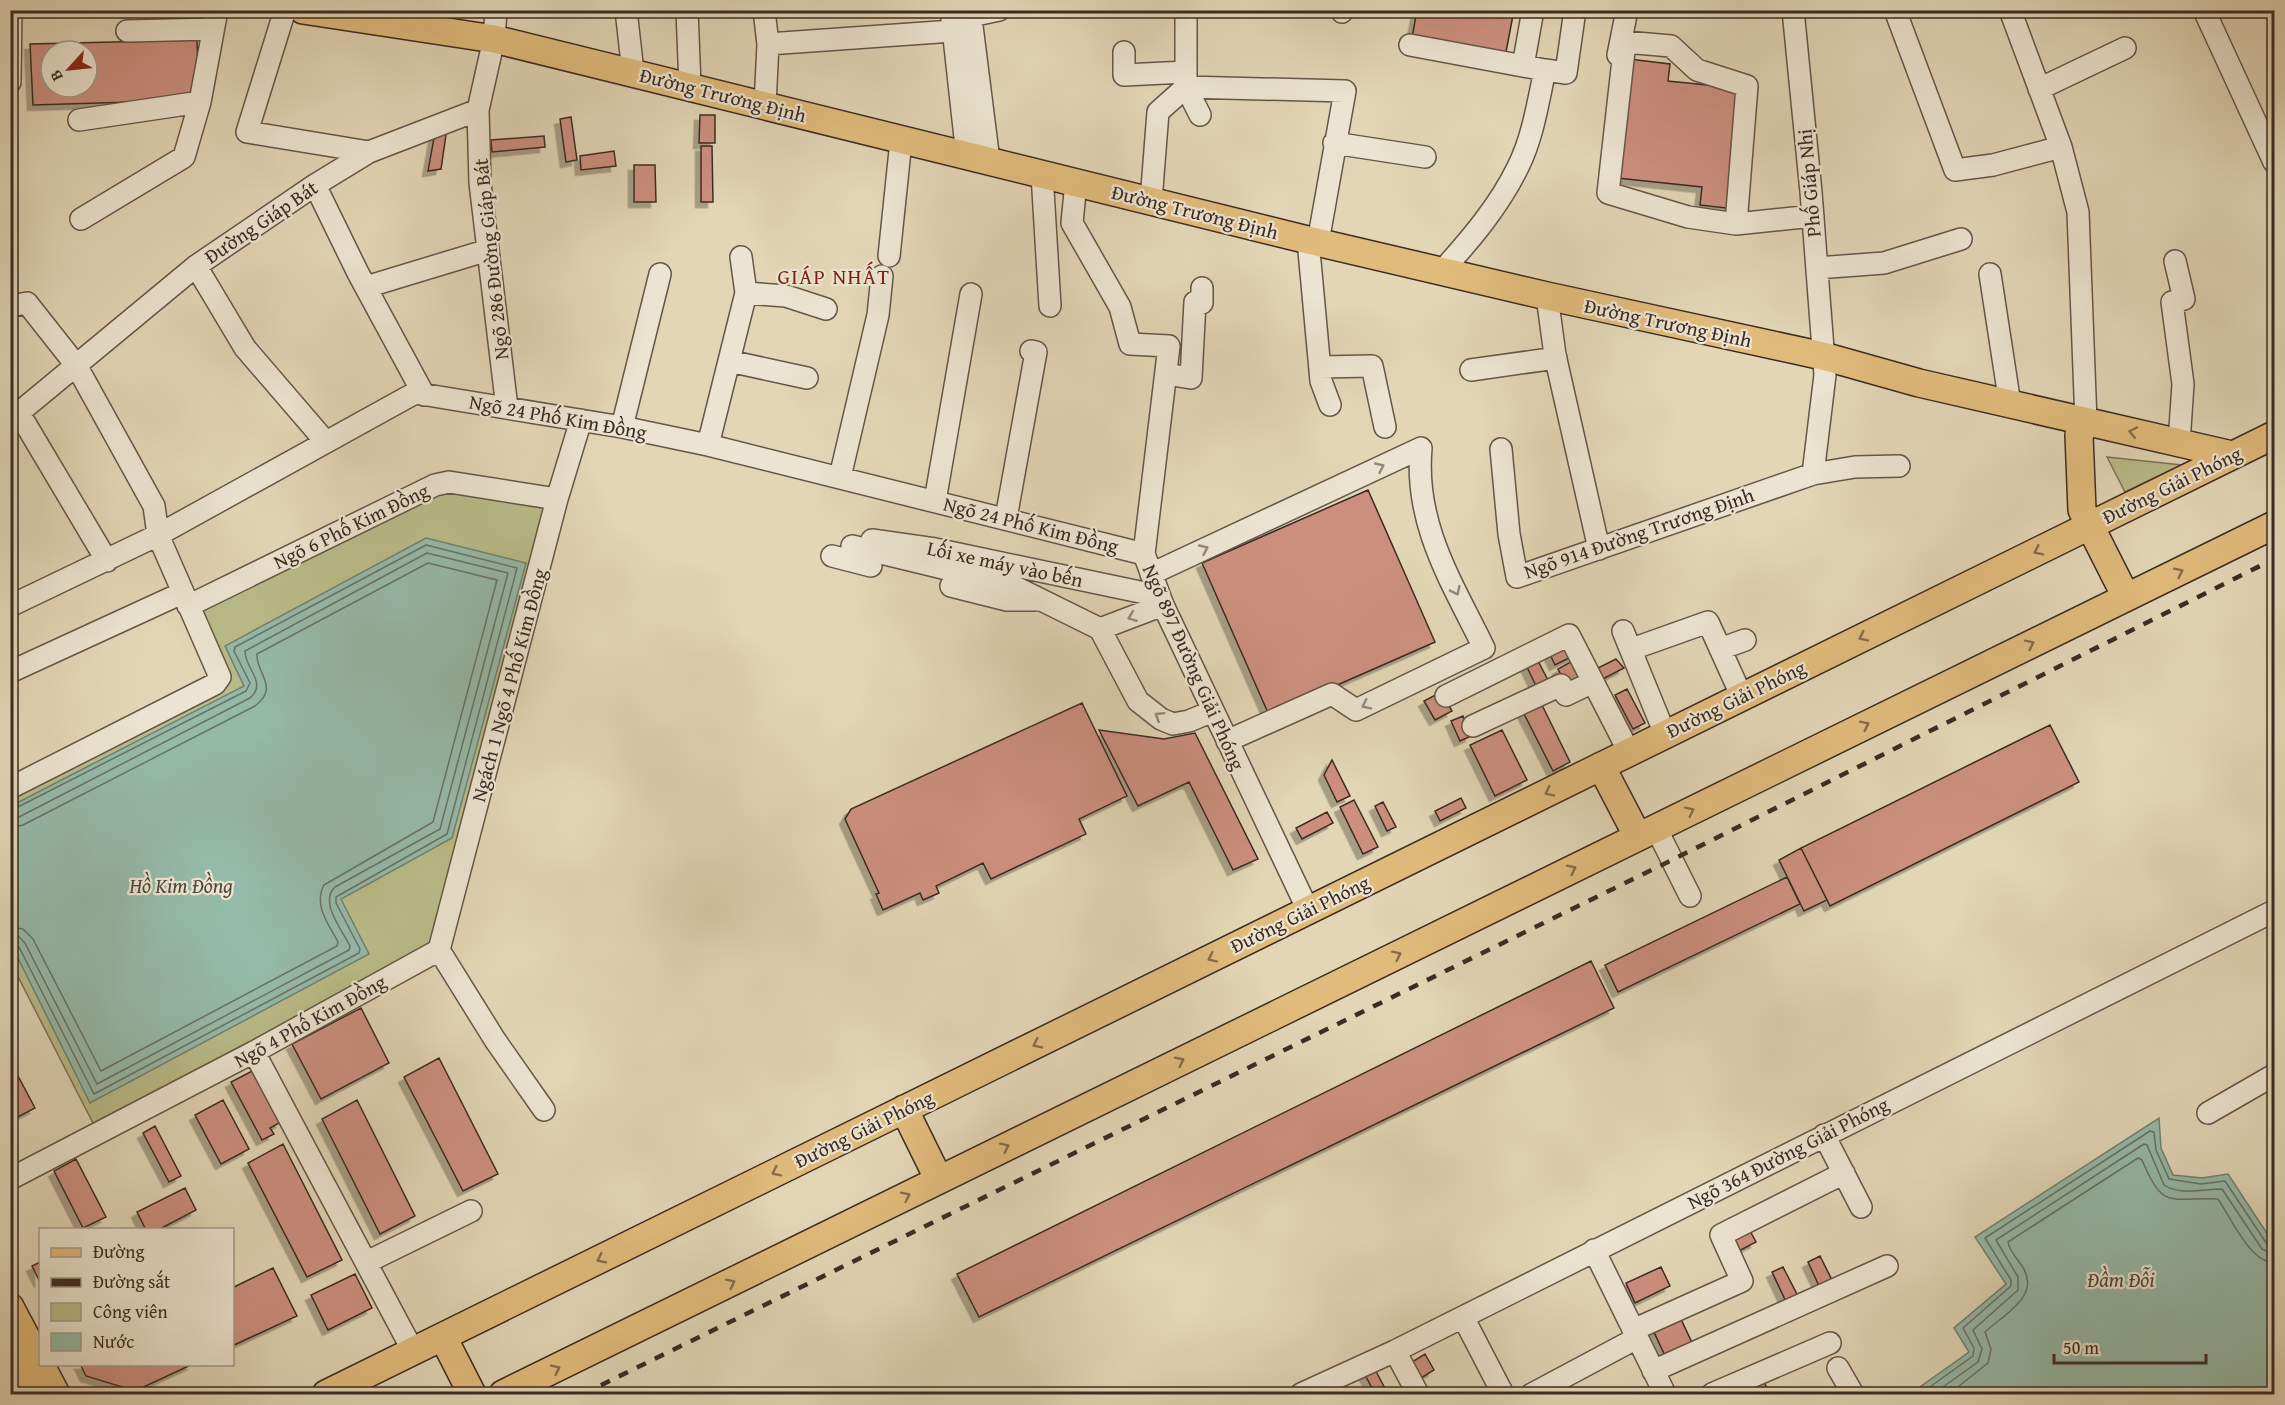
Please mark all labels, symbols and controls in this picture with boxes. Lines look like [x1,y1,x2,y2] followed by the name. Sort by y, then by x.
[39,39,99,99] north arrow
[637,60,809,129] street label: Đường Trương Định
[43,66,69,86] text: B
[1789,127,1828,238] street label: Phố Giáp Nhị
[466,157,515,361] street label: Ngõ 286 Đường Giáp Bát
[198,173,323,270] street label: Đường Giáp Bát
[1109,177,1281,246] street label: Đường Trương Định
[777,261,891,292] district label: GIÁP NHẤT
[1582,291,1755,354] street label: Đường Trương Định
[467,387,649,446] street label: Ngõ 24 Phố Kim Đồng
[2128,427,2138,440] one-way arrow
[2097,438,2246,531] street label: Đường Giải Phóng
[1374,462,1385,474] one-way arrow
[268,475,434,576] street label: Ngõ 6 Phố Kim Đồng
[1520,480,1758,586] street label: Ngõ 914 Đường Trương Định
[940,489,1122,560] street label: Ngõ 24 Phố Kim Đồng
[924,533,1086,594] street label: Lối xe máy vào bến
[2034,543,2045,555] one-way arrow
[1197,545,1208,557] one-way arrow
[1136,559,1253,774] street label: Ngõ 897 Đường Giải Phóng
[463,565,554,805] street label: Ngách 1 Ngõ 4 Phố Kim Đồng
[2173,567,2184,579] one-way arrow
[1449,585,1460,595] one-way arrow
[1127,610,1138,623] one-way arrow
[1859,629,1870,641] one-way arrow
[2024,640,2035,652] one-way arrow
[1661,652,1810,745] street label: Đường Giải Phóng
[1361,697,1372,709] one-way arrow
[1155,712,1165,724] one-way arrow
[1859,721,1870,733] one-way arrow
[1544,784,1555,796] one-way arrow
[1684,807,1695,819] one-way arrow
[1566,865,1577,876] one-way arrow
[1225,867,1374,960] street label: Đường Giải Phóng
[128,870,233,901] water label: Hồ Kim Đồng
[1207,951,1218,962] one-way arrow
[1391,951,1402,962] one-way arrow
[228,967,391,1074] street label: Ngõ 4 Phố Kim Đồng
[1032,1037,1043,1049] one-way arrow
[1174,1057,1185,1069] one-way arrow
[789,1082,938,1175] street label: Đường Giải Phóng
[1682,1089,1894,1216] street label: Ngõ 364 Đường Giải Phóng
[999,1143,1010,1155] one-way arrow
[772,1165,783,1177] one-way arrow
[899,1192,910,1204] one-way arrow
[39,1228,234,1366] legend
[93,1238,144,1265] text: Đường
[597,1251,608,1263] one-way arrow
[2086,1264,2155,1295] water label: Đầm Đỗi
[93,1268,171,1295] text: Đường sắt
[724,1278,735,1290] one-way arrow
[93,1298,168,1325] text: Công viên
[2054,1327,2206,1365] scale bar
[93,1328,134,1355] text: Nước
[2063,1334,2099,1361] text: 50 m
[549,1364,560,1376] one-way arrow

